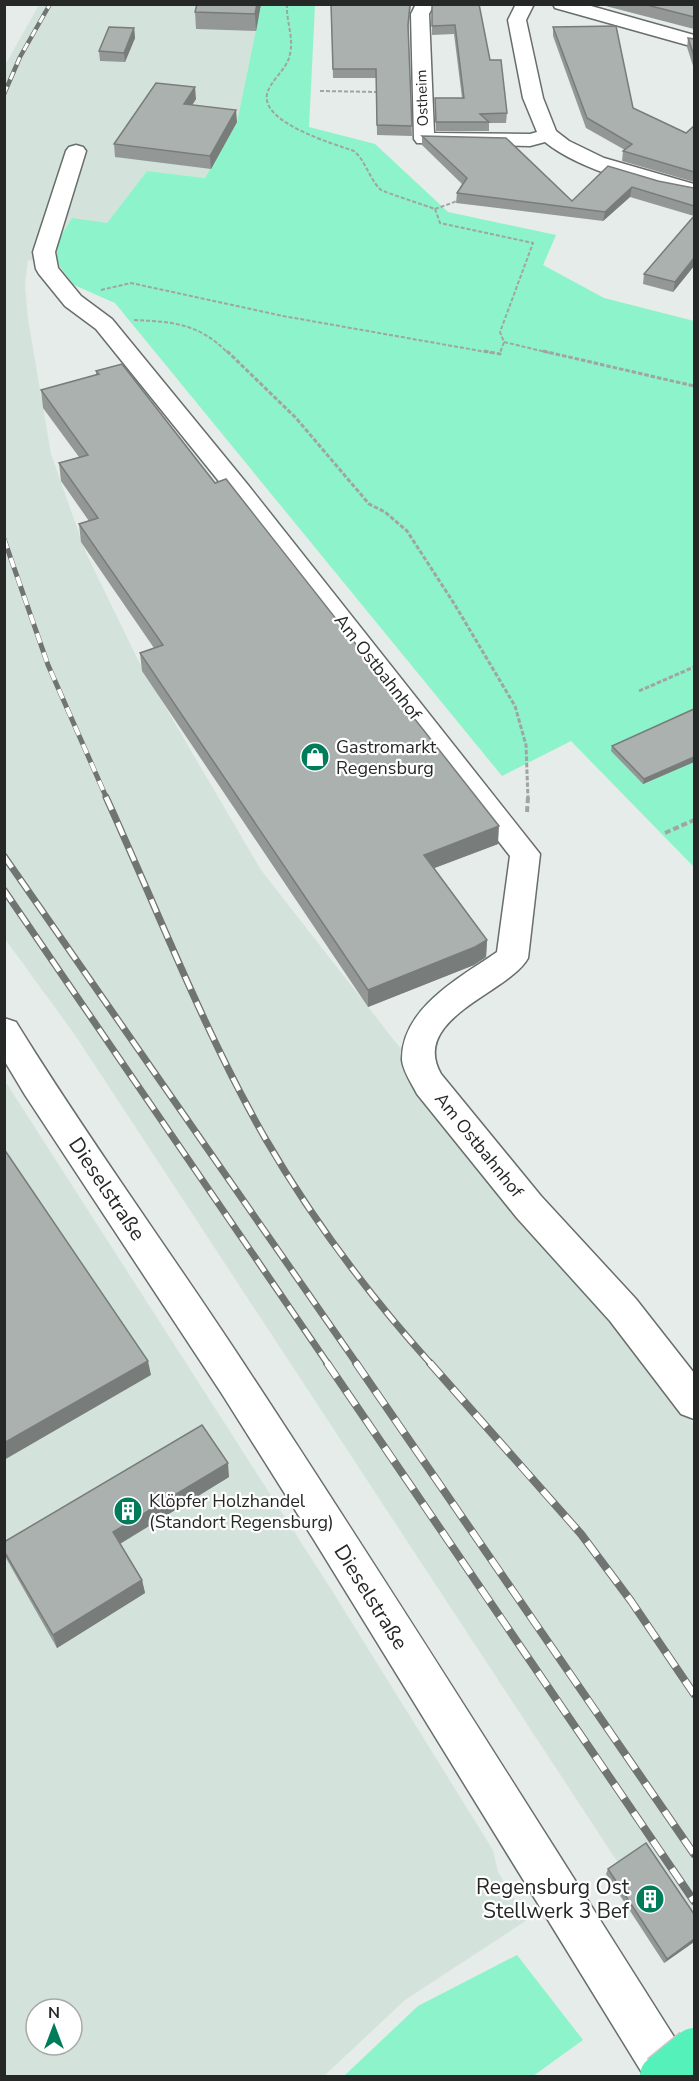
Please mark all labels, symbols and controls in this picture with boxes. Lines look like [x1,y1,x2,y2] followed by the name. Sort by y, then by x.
[411,69,433,127] street label: Ostheim
[329,609,428,726] street label: Am Ostbahnhof
[336,735,437,780] place label: Gastromarkt Regensburg
[299,741,331,773] shop icon: Gastromarkt Regensburg
[429,1088,529,1203] street label: Am Ostbahnhof
[62,1132,152,1246] street label: Dieselstraße
[149,1489,334,1534] place label: Klöpfer Holzhandel (Standort Regensburg)
[112,1495,144,1527] building icon: Klöpfer Holzhandel (Standort Regensburg)
[328,1539,414,1655] street label: Dieselstraße
[476,1873,630,1925] place label: Regensburg Ost Stellwerk 3 Bef
[634,1883,666,1915] building icon: Regensburg Ost Stellwerk 3 Bef
[24,1997,84,2057] north arrow
[48,2002,60,2024] text: N

